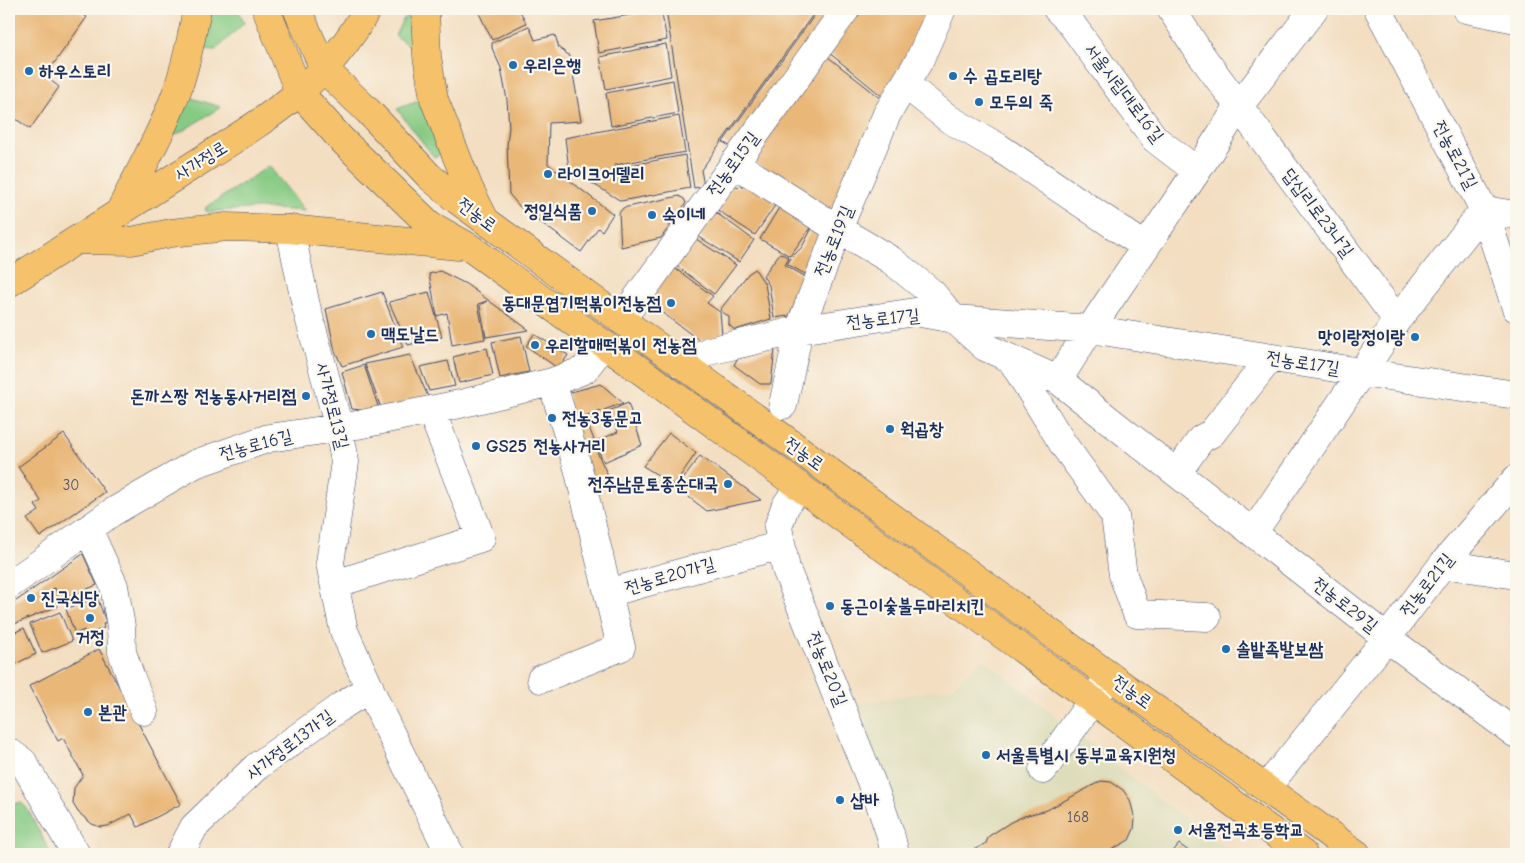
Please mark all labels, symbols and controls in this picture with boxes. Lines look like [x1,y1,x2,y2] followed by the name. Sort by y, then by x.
[1080,39,1168,147] street label: 서울시립대로16길
[523,55,581,76] place label: 우리은행
[507,59,519,71] marker: 우리은행
[39,61,111,82] place label: 하우스토리
[23,65,35,77] marker: 하우스토리
[963,66,1042,87] place label: 수 곱도리탕
[947,70,959,82] marker: 수 곱도리탕
[989,92,1053,113] place label: 모두의 죽
[973,96,985,108] marker: 모두의 죽
[1428,117,1482,193] street label: 전농로21길
[703,127,764,200] street label: 전농로15길
[171,137,231,185] street label: 사가정로
[558,164,645,185] place label: 라이크어델리
[1278,165,1358,262] street label: 답십리로23나길
[542,168,554,180] marker: 라이크어델리
[453,194,501,236] street label: 전농로
[524,201,582,222] place label: 정일식품
[810,202,858,280] street label: 전농로19길
[586,205,598,217] marker: 정일식품
[662,205,705,226] place label: 숙이네
[646,209,658,221] marker: 숙이네
[502,293,662,314] place label: 동대문엽기떡볶이전농점
[665,297,677,309] marker: 동대문엽기떡볶이전농점
[845,305,921,333] street label: 전농로17길
[381,324,439,345] place label: 맥도날드
[1318,327,1406,348] place label: 맛이랑정이랑
[365,328,377,340] marker: 맥도날드
[1409,331,1421,343] marker: 맛이랑정이랑
[545,335,697,356] place label: 우리할매떡볶이 전농점
[529,339,541,351] marker: 우리할매떡볶이 전농점
[1265,347,1341,379] street label: 전농로17길
[311,360,353,452] street label: 사가정로13길
[130,386,297,407] place label: 돈까스짱 전농동사거리점
[300,390,312,402] marker: 돈까스짱 전농동사거리점
[562,408,643,429] place label: 전농3동문고
[546,412,558,424] marker: 전농3동문고
[900,419,944,440] place label: 웍곱창
[884,423,896,435] marker: 웍곱창
[217,425,295,465] street label: 전농로16길
[780,433,828,475] street label: 전농로
[486,436,606,457] place label: GS25 전농사거리
[470,440,482,452] marker: GS25 전농사거리
[588,474,718,495] place label: 전주남문토종순대국
[63,476,79,494] house number: 30
[722,478,734,490] marker: 전주남문토종순대국
[1396,549,1459,621] street label: 전농로21길
[622,553,718,599] street label: 전농로20가길
[1308,573,1382,637] street label: 전농로29길
[41,588,99,609] place label: 진국식당
[25,592,37,604] marker: 진국식당
[840,596,985,617] place label: 동근이숯불두마리치킨
[824,600,836,612] marker: 동근이숯불두마리치킨
[84,612,96,624] marker: 거정
[76,627,104,648] place label: 거정
[803,629,852,710] street label: 전농로20길
[1236,639,1323,660] place label: 솔밭족발보쌈
[1220,643,1232,655] marker: 솔밭족발보쌈
[1108,671,1156,713] street label: 전농로
[98,702,127,723] place label: 본관
[242,705,338,784] street label: 사가정로13가길
[82,706,94,718] marker: 본관
[996,745,1176,766] place label: 서울특별시 동부교육지원청
[980,749,992,761] marker: 서울특별시 동부교육지원청
[850,790,879,811] place label: 샵바
[834,794,846,806] marker: 샵바
[1067,808,1089,826] house number: 168
[1188,820,1304,841] place label: 서울전곡초등학교
[1172,824,1184,836] marker: 서울전곡초등학교

